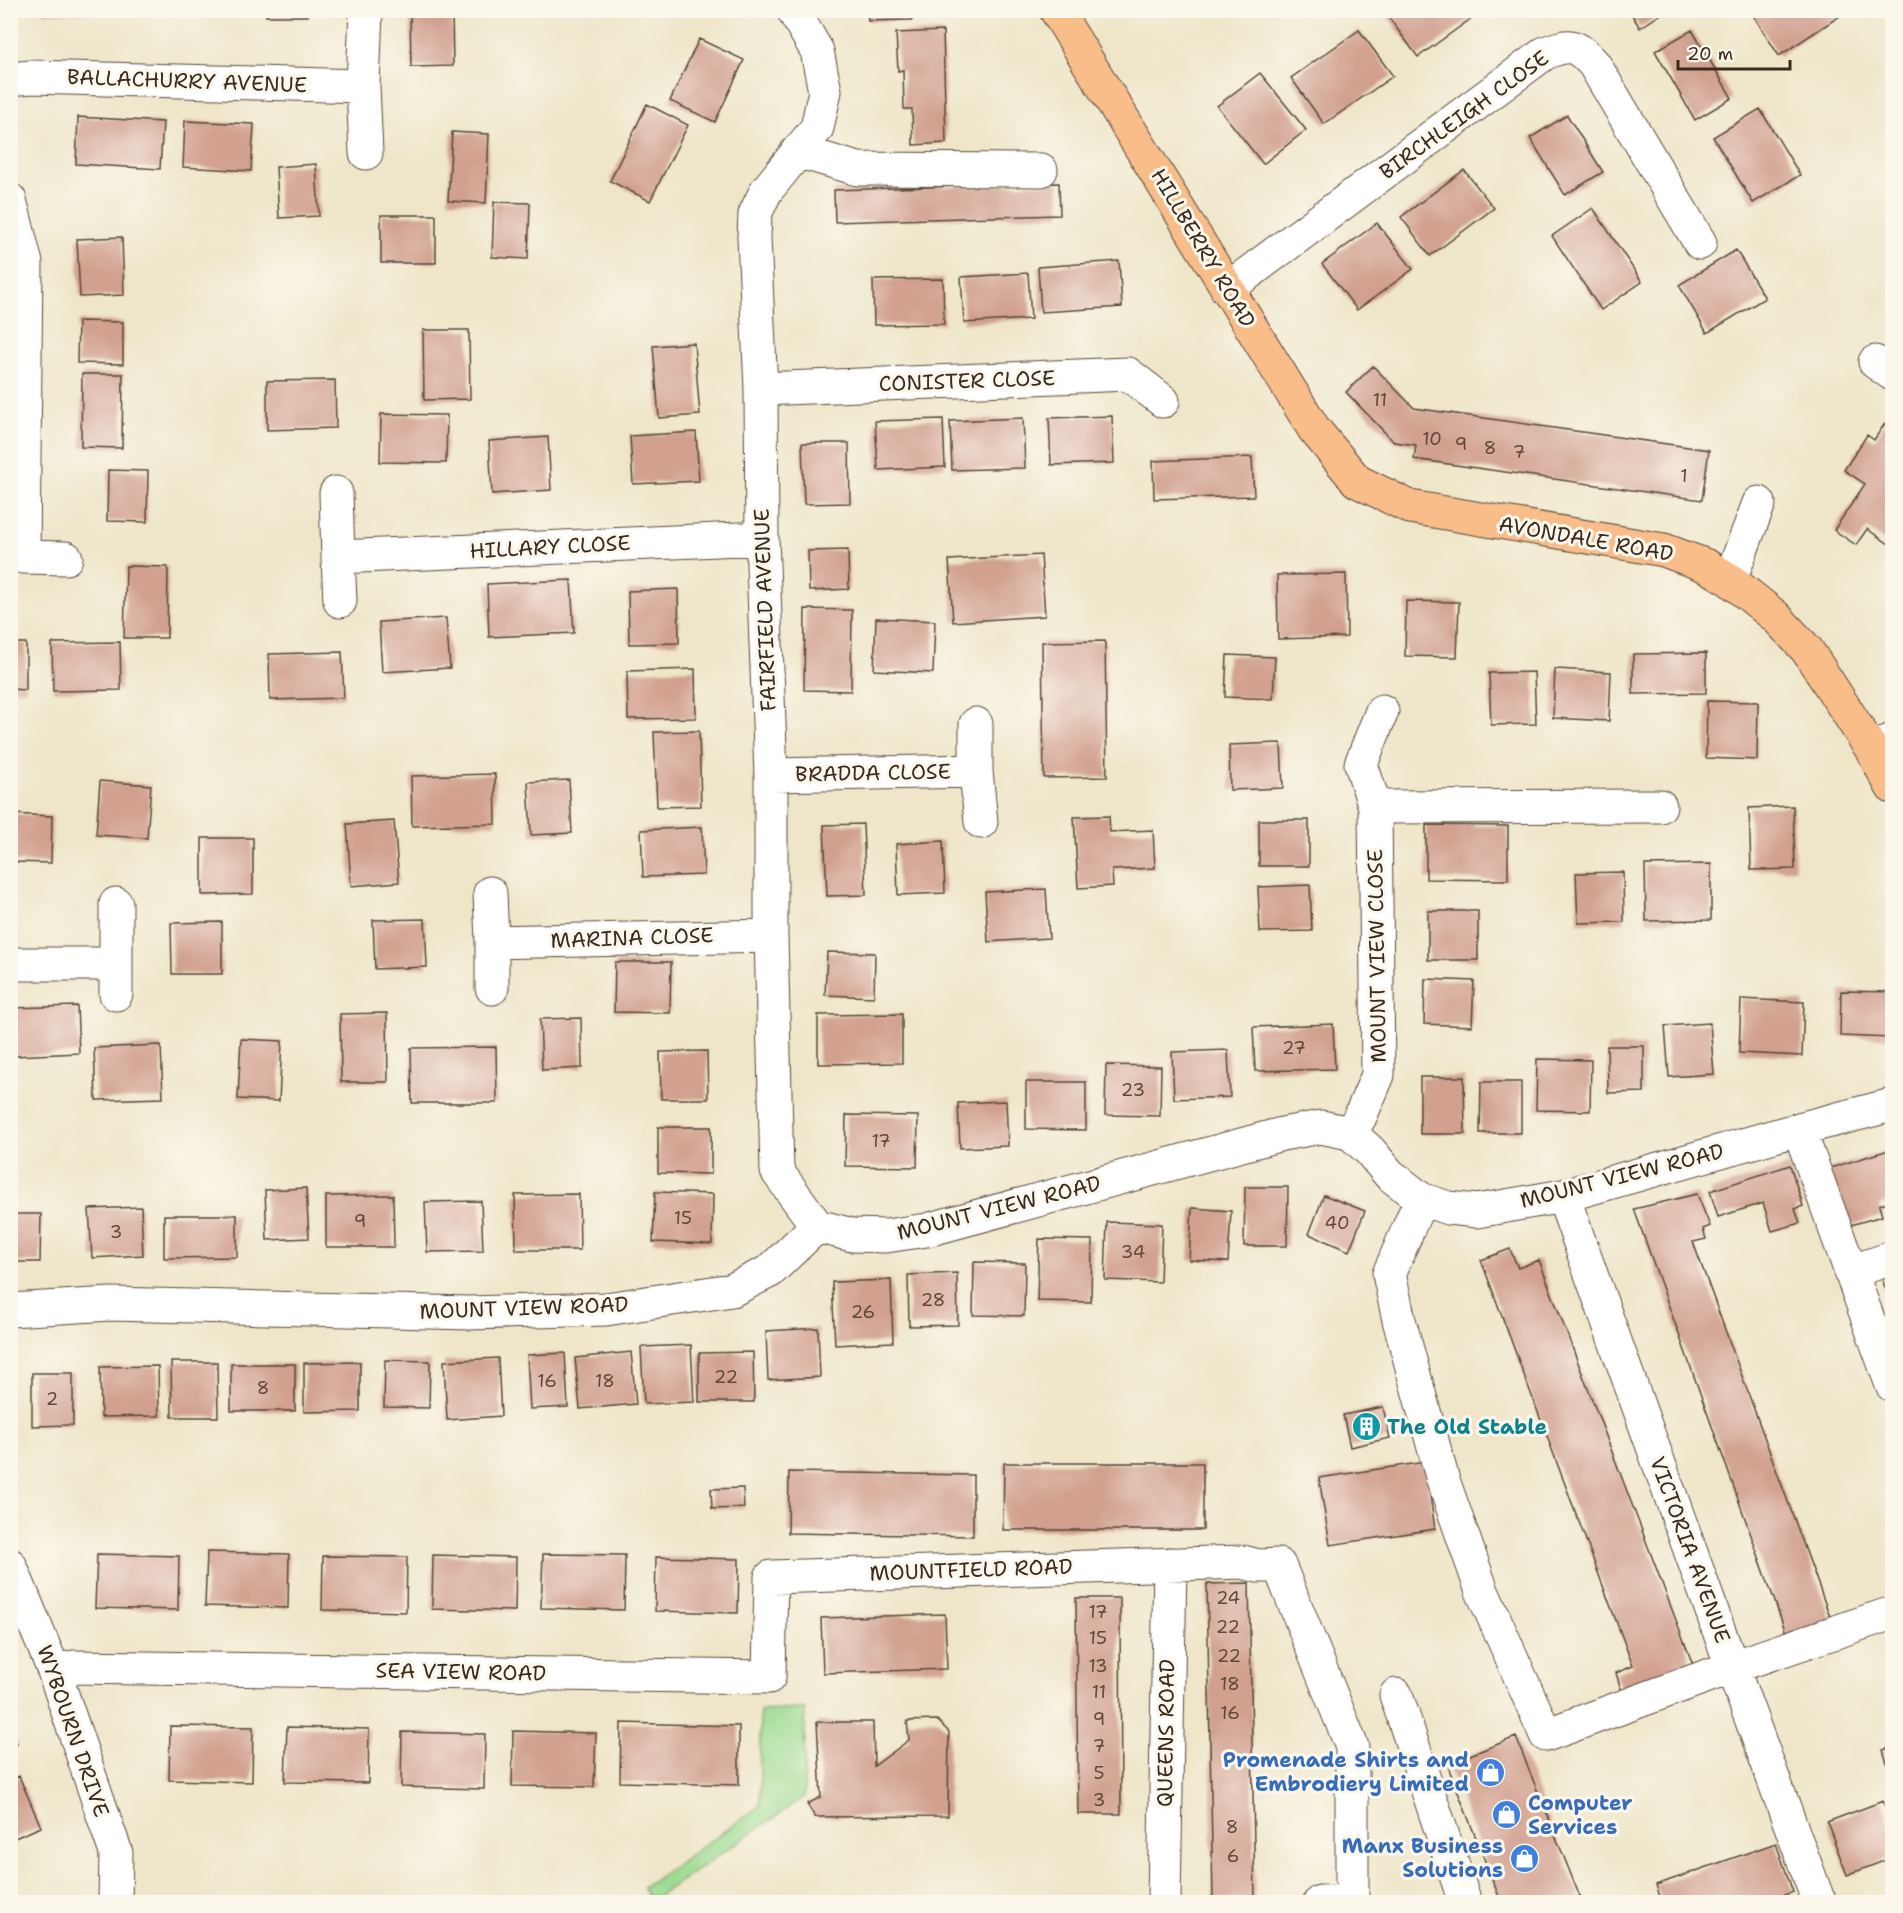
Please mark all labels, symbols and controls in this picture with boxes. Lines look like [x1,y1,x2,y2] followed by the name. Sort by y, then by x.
[1678,33,1790,71] scale bar
[1687,42,1733,66] text: 20 m
[1374,44,1554,186] street label: BIRCHLEIGH CLOSE
[66,63,308,99] street label: BALLACHURRY AVENUE
[1144,163,1262,333] street label: HILLBERRY ROAD
[878,364,1056,398] street label: CONISTER CLOSE
[1373,388,1387,412] house number: 11
[1422,427,1442,451] house number: 10
[1455,432,1467,456] house number: 9
[1484,436,1496,460] house number: 8
[1513,440,1525,464] house number: 7
[1680,464,1688,488] house number: 1
[747,508,783,712] street label: FAIRFIELD AVENUE
[1496,510,1676,568] street label: AVONDALE ROAD
[469,529,631,565] street label: HILLARY CLOSE
[795,758,951,788] street label: BRADDA CLOSE
[1361,849,1393,1063] street label: MOUNT VIEW CLOSE
[550,921,714,955] street label: MARINA CLOSE
[1282,1036,1306,1060] house number: 27
[1121,1078,1145,1102] house number: 23
[871,1129,891,1153] house number: 17
[1517,1137,1727,1215] street label: MOUNT VIEW ROAD
[894,1169,1104,1247] street label: MOUNT VIEW ROAD
[674,1206,692,1230] house number: 15
[354,1209,366,1233] house number: 9
[1324,1211,1350,1235] house number: 40
[110,1220,122,1244] house number: 3
[1121,1240,1145,1264] house number: 34
[921,1288,945,1312] house number: 28
[419,1290,629,1326] street label: MOUNT VIEW ROAD
[851,1300,875,1324] house number: 26
[714,1365,738,1389] house number: 22
[537,1369,557,1393] house number: 16
[595,1369,615,1393] house number: 18
[257,1376,269,1400] house number: 8
[46,1387,58,1411] house number: 2
[1350,1411,1382,1443] building icon: The Old Stable
[1387,1413,1547,1441] place label: The Old Stable
[1643,1453,1737,1647] street label: VICTORIA AVENUE
[869,1552,1073,1588] street label: MOUNTFIELD ROAD
[1216,1586,1240,1610] house number: 24
[1088,1600,1108,1624] house number: 17
[1216,1615,1240,1639] house number: 22
[1089,1626,1107,1650] house number: 15
[30,1641,116,1821] street label: WYBOURN DRIVE
[1217,1644,1241,1668] house number: 22
[1088,1654,1108,1678] house number: 13
[375,1657,547,1687] street label: SEA VIEW ROAD
[1151,1659,1181,1807] street label: QUEENS ROAD
[1220,1672,1240,1696] house number: 18
[1092,1680,1106,1704] house number: 11
[1220,1701,1240,1725] house number: 16
[1093,1707,1105,1731] house number: 9
[1093,1734,1105,1758] house number: 7
[1223,1746,1469,1798] place label: Promenade Shirts and Embrodiery Limited
[1474,1756,1506,1788] shop icon: Promenade Shirts and Embrodiery Limited
[1093,1761,1105,1785] house number: 5
[1093,1788,1105,1812] house number: 3
[1528,1789,1632,1841] place label: Computer Services
[1491,1799,1523,1831] shop icon: Computer Services
[1226,1815,1238,1839] house number: 8
[1342,1832,1503,1884] place label: Manx Business Solutions
[1508,1842,1540,1874] shop icon: Manx Business Solutions
[1227,1844,1239,1868] house number: 6

